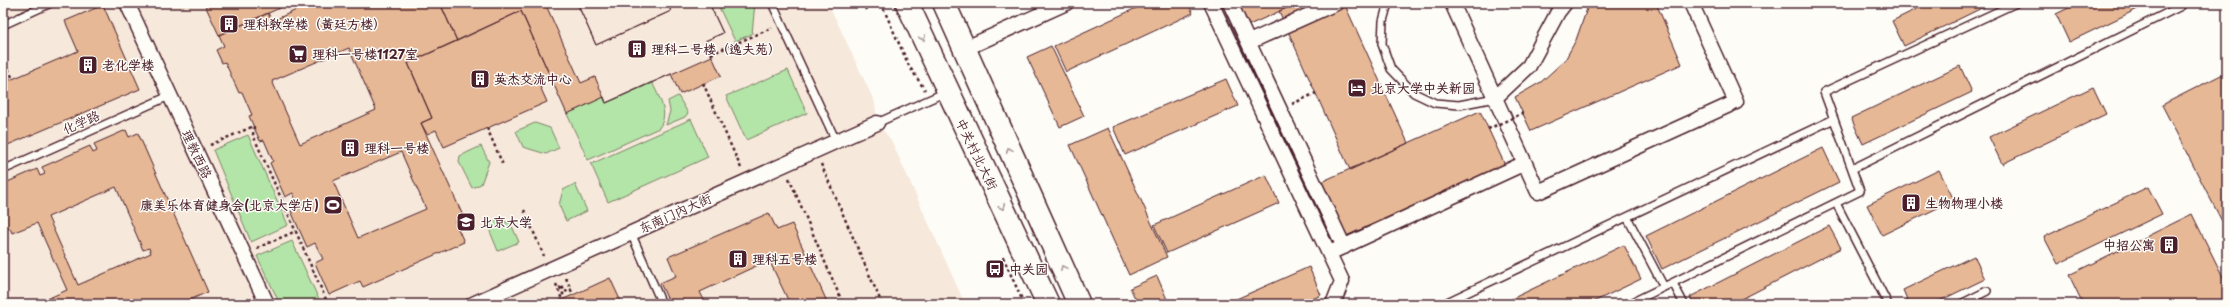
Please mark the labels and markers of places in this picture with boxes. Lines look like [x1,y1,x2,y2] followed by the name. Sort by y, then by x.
[218,13,240,35] building icon: 理科教学楼（黄廷方楼）
[243,14,386,33] place label: 理科教学楼（黄廷方楼）
[626,38,648,60] building icon: 理科二号楼（逸夫苑）
[651,39,781,58] place label: 理科二号楼（逸夫苑）
[287,43,309,65] supermarket icon: 理科一号楼1127室
[312,44,418,63] place label: 理科一号楼1127室
[77,54,99,76] building icon: 老化学楼
[102,55,154,74] place label: 老化学楼
[469,68,491,90] building icon: 英杰交流中心
[494,69,572,88] place label: 英杰交流中心
[1346,77,1368,99] hotel icon: 北京大学中关新园
[1371,78,1475,97] place label: 北京大学中关新园
[339,137,361,159] building icon: 理科一号楼
[364,138,429,157] place label: 理科一号楼
[1900,192,1922,214] building icon: 生物物理小楼
[1925,193,2003,212] place label: 生物物理小楼
[322,194,344,216] sports icon: 康美乐体育健身会(北京大学店)
[140,195,319,214] place label: 康美乐体育健身会(北京大学店)
[455,211,477,233] school or university icon: 北京大学
[480,212,532,231] place label: 北京大学
[2158,234,2180,256] building icon: 中招公寓
[2103,235,2155,254] place label: 中招公寓
[727,248,749,270] building icon: 理科五号楼
[752,249,817,268] place label: 理科五号楼
[984,258,1006,280] bus stop icon: 中关园
[1009,259,1048,278] place label: 中关园

